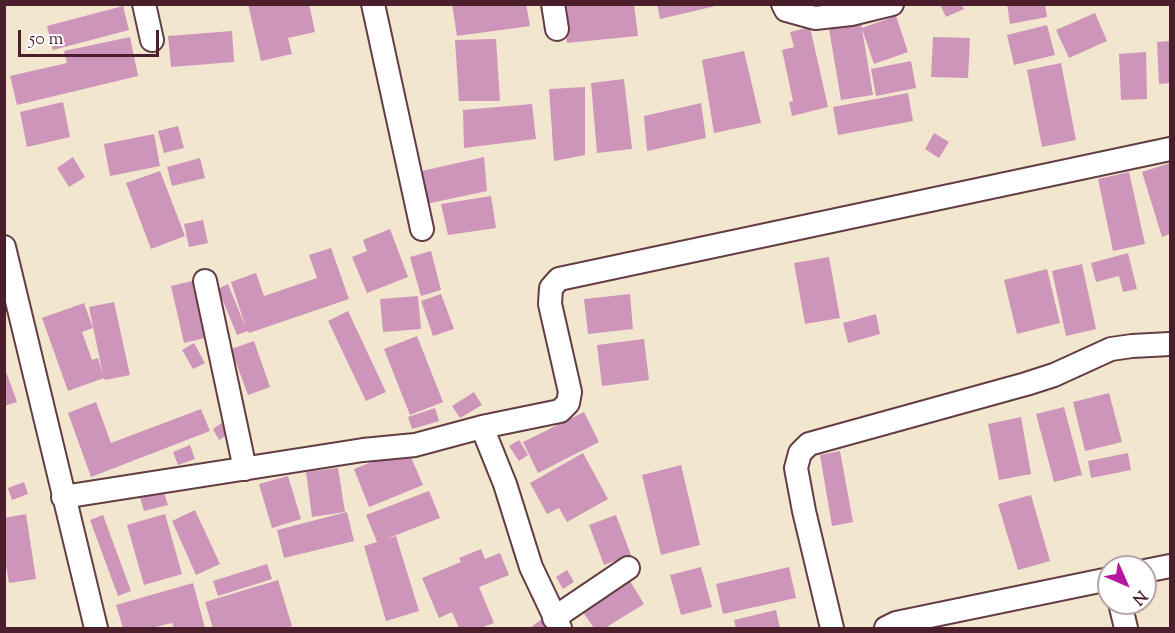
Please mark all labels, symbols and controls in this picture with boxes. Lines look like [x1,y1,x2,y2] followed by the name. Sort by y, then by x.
[21,18,162,56] scale bar
[29,27,63,53] text: 50 m
[1097,555,1157,615] north arrow
[1126,584,1151,609] text: N

